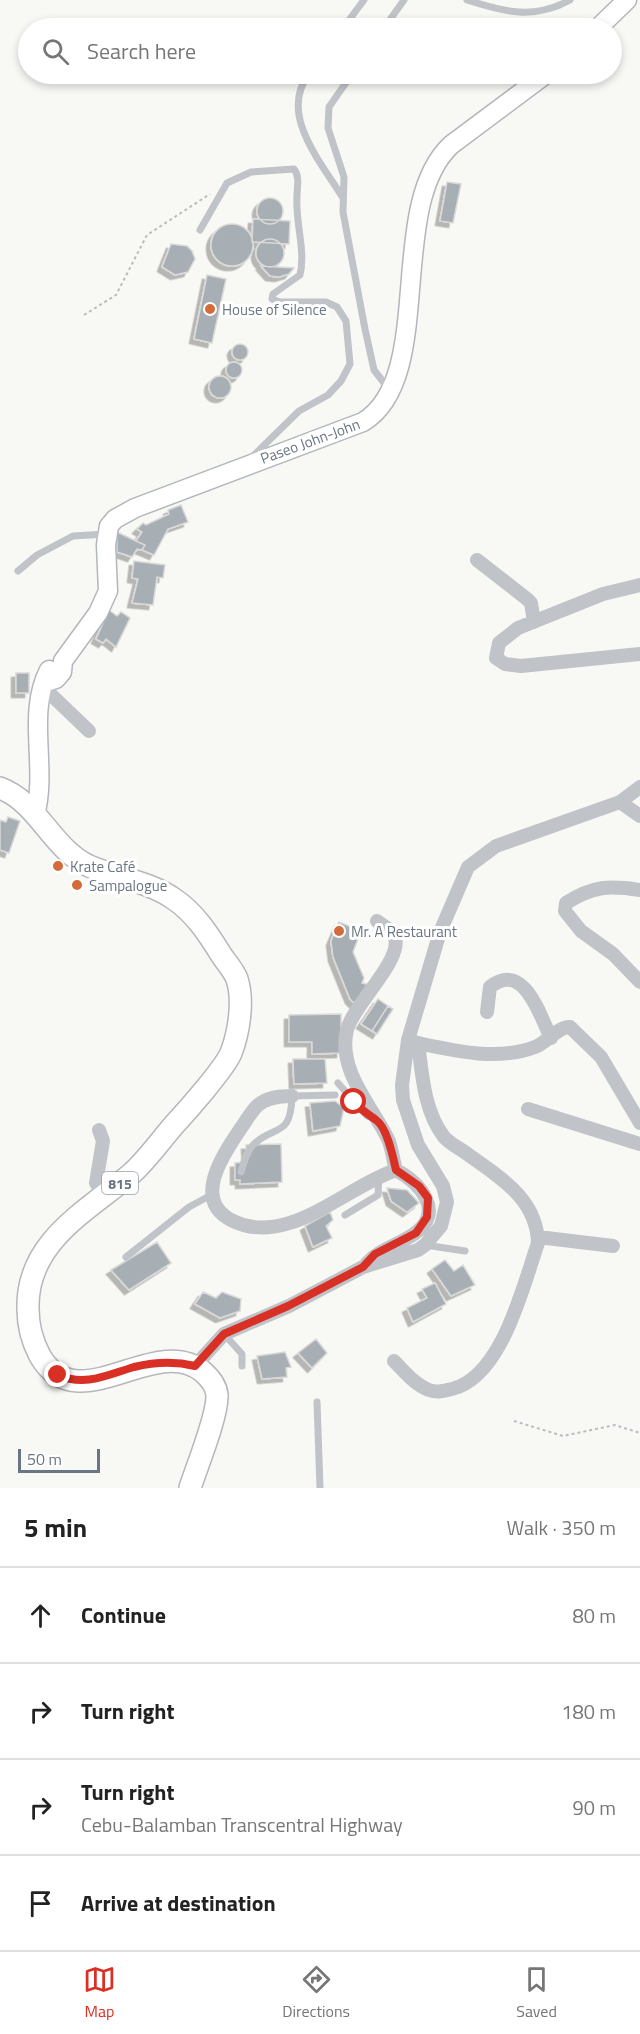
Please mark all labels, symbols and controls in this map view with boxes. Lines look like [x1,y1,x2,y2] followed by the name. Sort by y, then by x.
[18,18,622,84] search box
[87,34,196,68] text: Search here
[39,35,72,68] icon: search
[222,298,327,321] place label: House of Silence
[203,302,217,316] marker: House of Silence
[257,412,363,470] street label: Paseo John-John
[70,855,135,878] place label: Krate Café
[51,859,65,873] marker: Krate Café
[89,874,167,897] place label: Sampalogue
[70,878,84,892] marker: Sampalogue
[351,920,458,943] place label: Mr. A Restaurant
[332,924,346,938] marker: Mr. A Restaurant
[340,1088,366,1114] route start
[102,1172,138,1194] road number: 815
[44,1361,70,1387] route end
[18,1446,100,1474] scale bar
[27,1447,62,1471] text: 50 m
[24,1508,87,1547] text: 5 min
[507,1512,616,1543] text: Walk · 350 m
[81,1598,166,1632] text: Continue
[24,1599,57,1632] icon: ahead
[572,1600,616,1631] text: 80 m
[81,1694,175,1728] text: Turn right
[24,1695,57,1728] icon: right
[561,1696,616,1727] text: 180 m
[81,1775,175,1809] text: Turn right
[24,1791,57,1824] icon: right
[572,1792,616,1823] text: 90 m
[81,1809,403,1840] text: Cebu-Balamban Transcentral Highway
[81,1886,276,1920] text: Arrive at destination
[24,1887,57,1920] icon: arrive
[83,1963,116,2023] tab: Map
[282,1963,350,2023] tab: Directions
[516,1963,557,2023] tab: Saved

